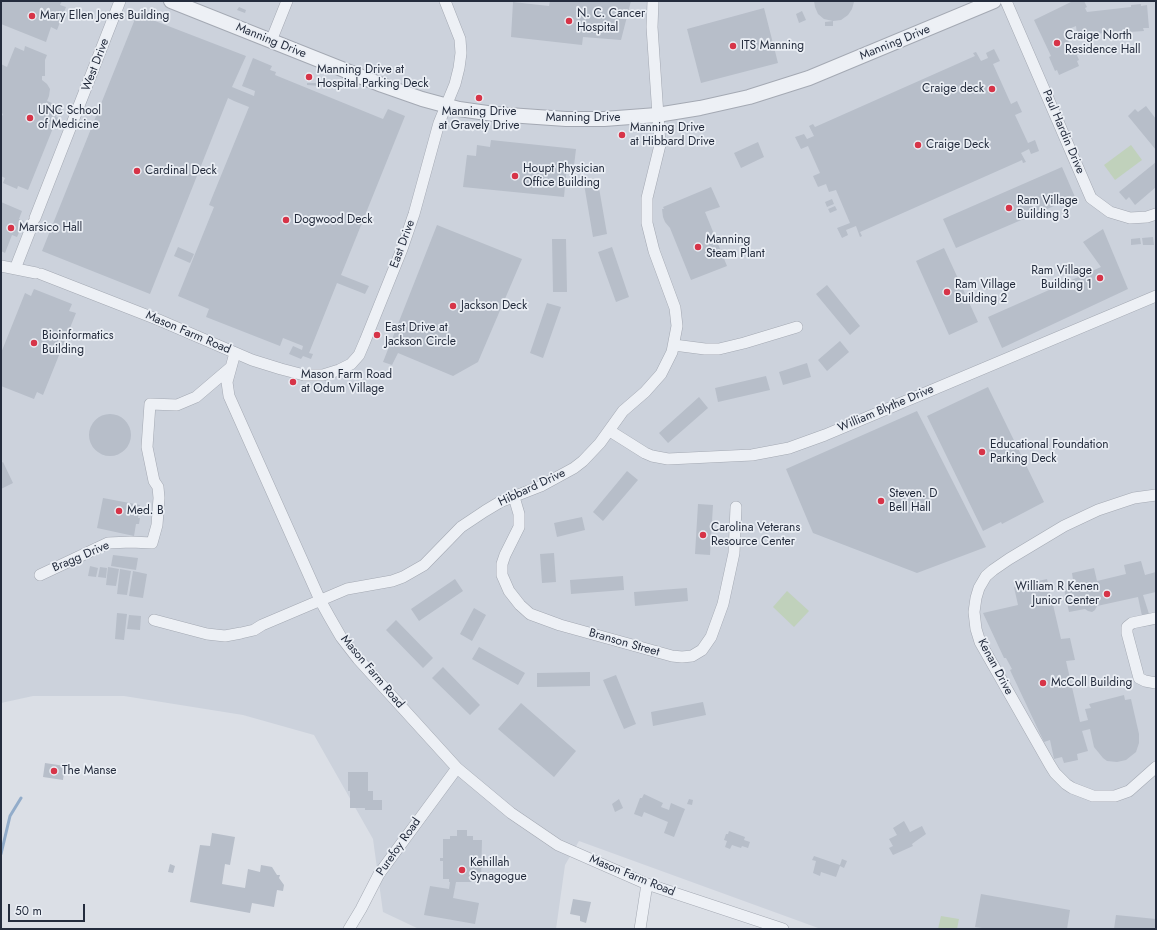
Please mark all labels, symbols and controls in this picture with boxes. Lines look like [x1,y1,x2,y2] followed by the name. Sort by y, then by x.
[577,7,645,35] place label: N. C. Cancer Hospital
[40,9,169,23] place label: Mary Ellen Jones Building
[27,11,37,21] marker: Mary Ellen Jones Building
[564,16,574,26] marker: N. C. Cancer Hospital
[234,20,308,62] street label: Manning Drive
[858,22,932,64] street label: Manning Drive
[1065,29,1141,57] place label: Craige North Residence Hall
[79,37,113,93] street label: West Drive
[1052,38,1062,48] marker: Craige North Residence Hall
[741,39,804,53] place label: ITS Manning
[728,41,738,51] marker: ITS Manning
[317,63,429,91] place label: Manning Drive at Hospital Parking Deck
[304,72,314,82] marker: Manning Drive at Hospital Parking Deck
[922,82,984,96] place label: Craige deck
[987,84,997,94] marker: Craige deck
[1039,88,1087,176] street label: Paul Hardin Drive
[474,93,484,103] marker: Manning Drive at Gravely Drive
[38,104,101,132] place label: UNC School of Medicine
[439,105,519,133] place label: Manning Drive at Gravely Drive
[546,111,620,125] street label: Manning Drive
[25,113,35,123] marker: UNC School of Medicine
[630,121,715,149] place label: Manning Drive at Hibbard Drive
[617,130,627,140] marker: Manning Drive at Hibbard Drive
[926,138,989,152] place label: Craige Deck
[913,140,923,150] marker: Craige Deck
[523,162,605,190] place label: Houpt Physician Office Building
[145,164,217,178] place label: Cardinal Deck
[132,166,142,176] marker: Cardinal Deck
[510,171,520,181] marker: Houpt Physician Office Building
[1017,194,1078,222] place label: Ram Village Building 3
[1004,203,1014,213] marker: Ram Village Building 3
[294,213,372,227] place label: Dogwood Deck
[281,215,291,225] marker: Dogwood Deck
[388,218,418,270] street label: East Drive
[19,221,82,235] place label: Marsico Hall
[6,223,16,233] marker: Marsico Hall
[706,233,765,261] place label: Manning Steam Plant
[693,242,703,252] marker: Manning Steam Plant
[1031,264,1092,292] place label: Ram Village Building 1
[1095,273,1105,283] marker: Ram Village Building 1
[955,278,1016,306] place label: Ram Village Building 2
[942,287,952,297] marker: Ram Village Building 2
[461,299,527,313] place label: Jackson Deck
[448,301,458,311] marker: Jackson Deck
[143,309,233,357] street label: Mason Farm Road
[385,321,456,349] place label: East Drive at Jackson Circle
[42,329,114,357] place label: Bioinformatics Building
[372,330,382,340] marker: East Drive at Jackson Circle
[29,338,39,348] marker: Bioinformatics Building
[301,368,392,396] place label: Mason Farm Road at Odum Village
[288,377,298,387] marker: Mason Farm Road at Odum Village
[836,382,936,436] street label: William Blythe Drive
[990,438,1108,466] place label: Educational Foundation Parking Deck
[977,447,987,457] marker: Educational Foundation Parking Deck
[496,466,568,510] street label: Hibbard Drive
[889,487,937,515] place label: Steven. D Bell Hall
[876,496,886,506] marker: Steven. D Bell Hall
[127,504,164,518] place label: Med. B
[114,506,124,516] marker: Med. B
[711,521,800,549] place label: Carolina Veterans Resource Center
[698,530,708,540] marker: Carolina Veterans Resource Center
[50,539,112,575] street label: Bragg Drive
[1015,580,1099,608] place label: William R Kenen Junior Center
[1102,589,1112,599] marker: William R Kenen Junior Center
[587,626,661,660] street label: Branson Street
[337,632,407,712] street label: Mason Farm Road
[974,637,1016,697] street label: Kenan Drive
[1051,676,1132,690] place label: McColl Building
[1038,678,1048,688] marker: McColl Building
[62,764,116,778] place label: The Manse
[49,766,59,776] marker: The Manse
[374,815,424,879] street label: Purefoy Road
[587,852,677,900] street label: Mason Farm Road
[470,856,527,884] place label: Kehillah Synagogue
[457,865,467,875] marker: Kehillah Synagogue
[10,896,87,922] scale bar
[15,902,42,920] text: 50 m

